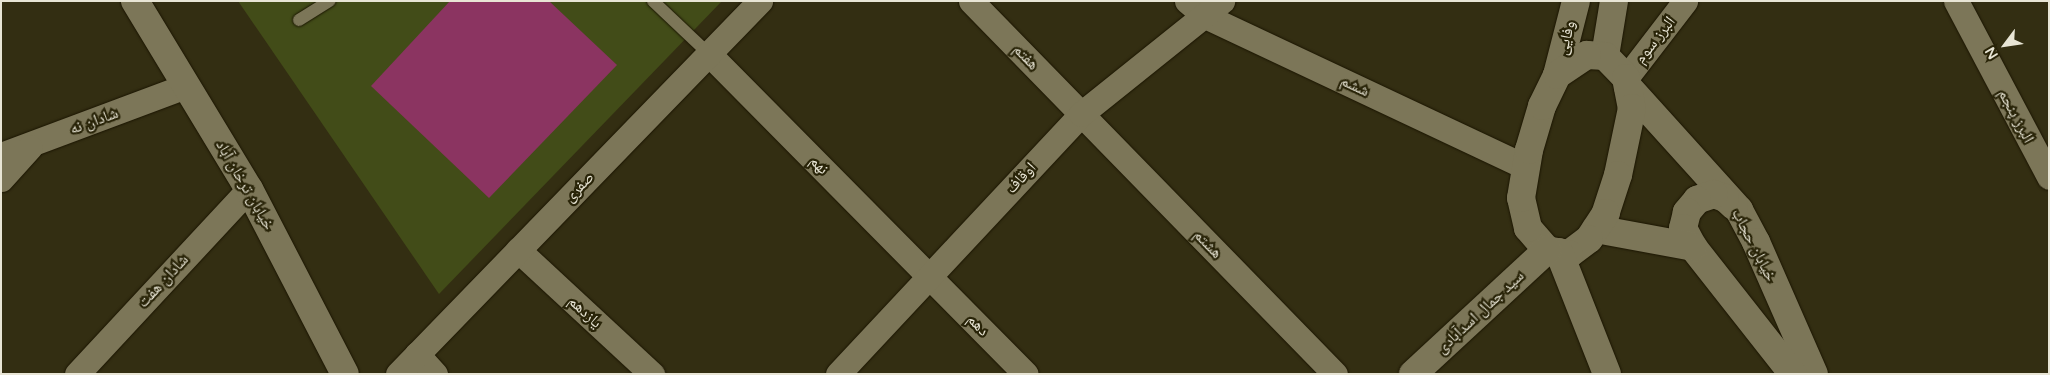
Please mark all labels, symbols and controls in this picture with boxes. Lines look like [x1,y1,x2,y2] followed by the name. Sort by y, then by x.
[1631,13,1679,67] street label: البرز سوم
[1552,19,1580,57] street label: وفایی
[1980,20,2030,70] north arrow
[1009,40,1043,74] street label: هفتم
[1982,44,2002,62] text: N
[1338,71,1372,101] street label: ششم
[1994,86,2038,146] street label: البرز پنجم
[67,103,121,139] street label: شادان نه
[212,137,278,233] street label: خیابان ترخان آباد
[806,152,832,178] street label: نهم
[1002,158,1040,198] street label: اوقاف
[560,168,598,206] street label: صفری
[1727,205,1781,285] street label: خیابان حجاب
[1190,225,1226,263] street label: هشتم
[133,250,193,312] street label: شادان هفت
[1432,266,1528,358] street label: سید جمال اسدآبادی
[564,292,606,332] street label: یازدهم
[963,310,993,340] street label: دهم

